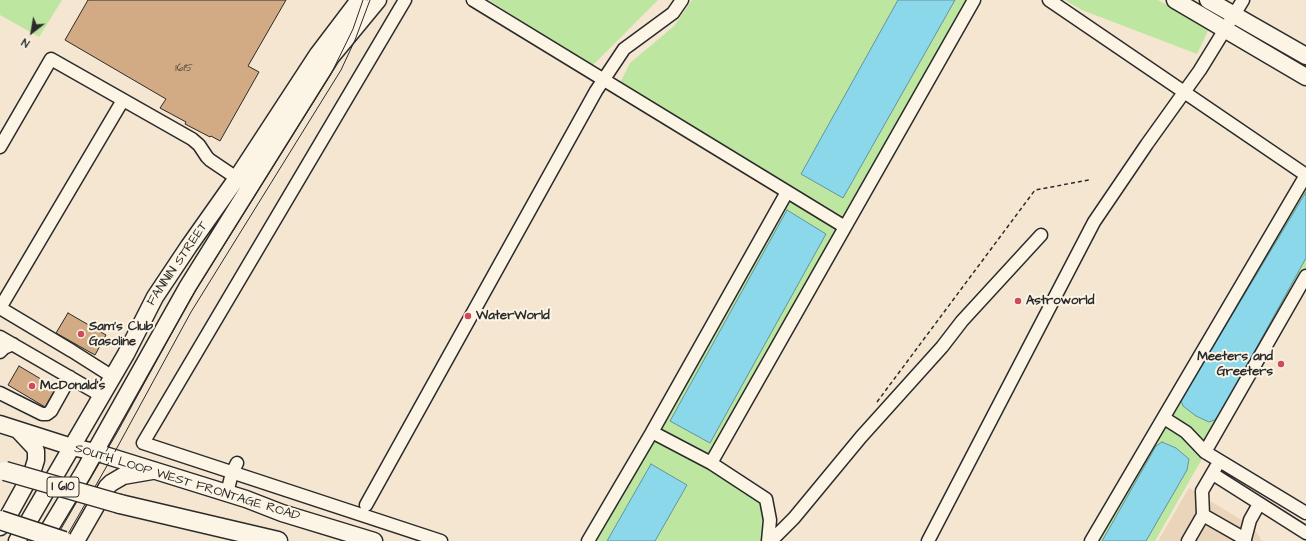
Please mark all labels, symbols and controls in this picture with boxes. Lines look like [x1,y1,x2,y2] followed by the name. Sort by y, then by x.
[12,12,52,52] north arrow
[19,35,32,51] text: N
[175,62,193,76] house number: 1615
[144,219,212,309] street label: FANNIN STREET
[1026,293,1094,309] place label: Astroworld
[1013,296,1023,306] marker: Astroworld
[476,308,550,324] place label: WaterWorld
[463,311,473,321] marker: WaterWorld
[89,319,153,350] place label: Sam's Club Gasoline
[76,329,86,339] marker: Sam's Club Gasoline
[1197,349,1273,380] place label: Meeters and Greeters
[1276,359,1286,369] marker: Meeters and Greeters
[40,378,105,394] place label: McDonald's
[27,381,37,391] marker: McDonald's
[72,441,302,525] street label: SOUTH LOOP WEST FRONTAGE ROAD
[47,477,79,497] road number: I 610

